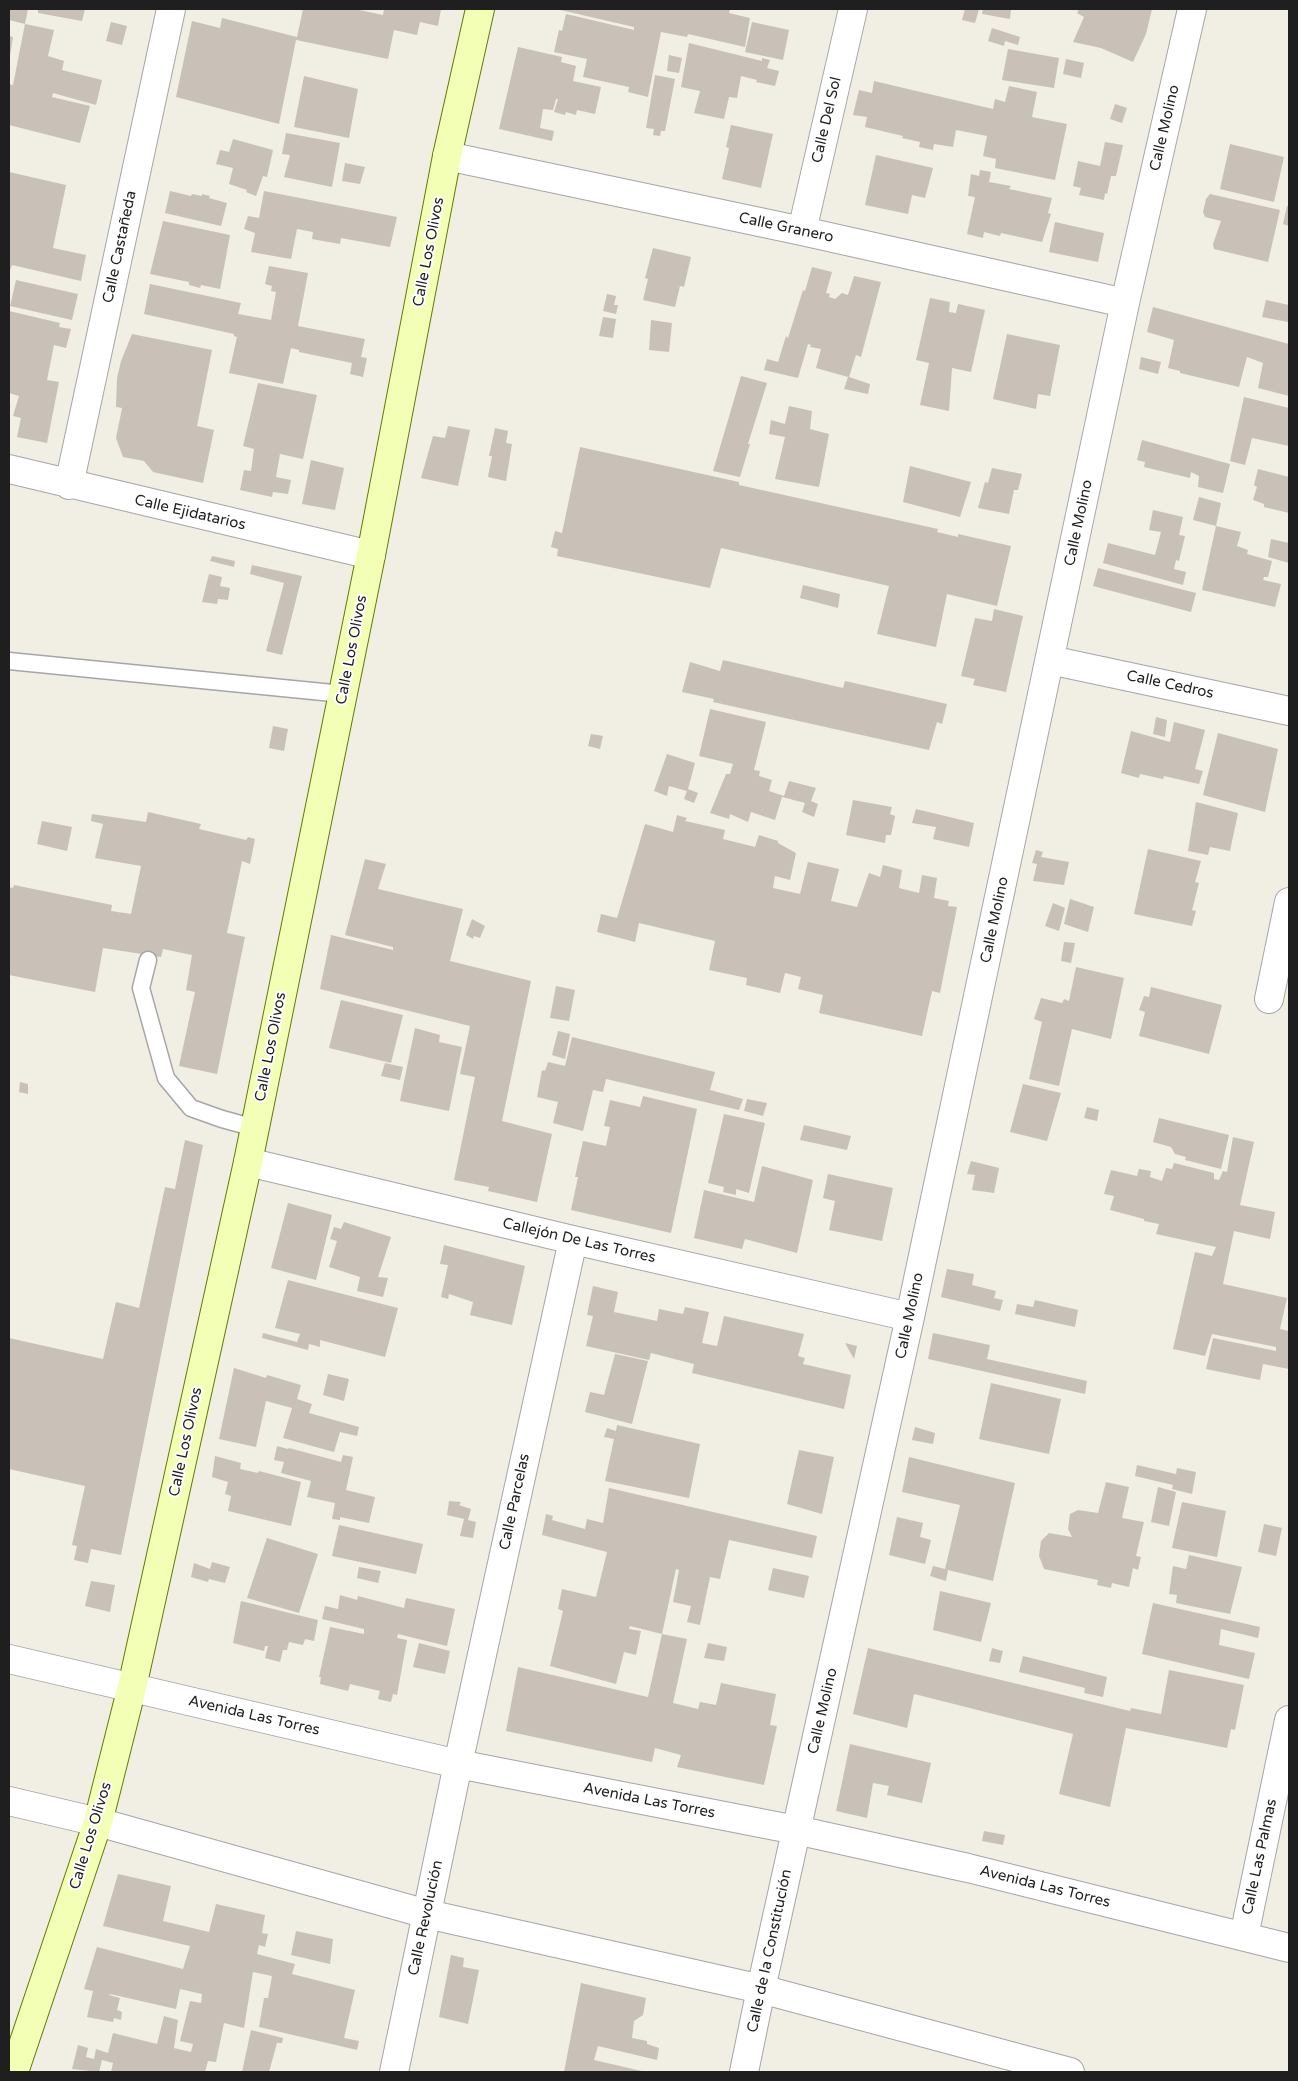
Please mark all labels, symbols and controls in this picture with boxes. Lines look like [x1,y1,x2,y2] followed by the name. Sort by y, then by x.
[808,75,846,165] street label: Calle Del Sol
[1146,83,1184,173] street label: Calle Molino
[99,189,141,305] street label: Calle Castañeda
[410,196,448,308] street label: Calle Los Olivos
[737,209,835,247] street label: Calle Granero
[1061,478,1097,568] street label: Calle Molino
[133,491,247,535] street label: Calle Ejidatarios
[333,594,371,706] street label: Calle Los Olivos
[1125,667,1215,703] street label: Calle Cedros
[977,875,1013,965] street label: Calle Molino
[252,991,290,1103] street label: Calle Los Olivos
[501,1215,657,1267] street label: Callejón De Las Torres
[892,1271,928,1361] street label: Calle Molino
[166,1386,206,1498] street label: Calle Los Olivos
[496,1452,534,1552] street label: Calle Parcelas
[804,1666,842,1756] street label: Calle Molino
[187,1692,321,1740] street label: Avenida Las Torres
[581,1779,717,1823] street label: Avenida Las Torres
[66,1780,116,1892] street label: Calle Los Olivos
[1239,1797,1281,1917] street label: Calle Las Palmas
[405,1859,447,1977] street label: Calle Revolución
[978,1862,1112,1912] street label: Avenida Las Torres
[744,1868,796,2034] street label: Calle de la Constitución

